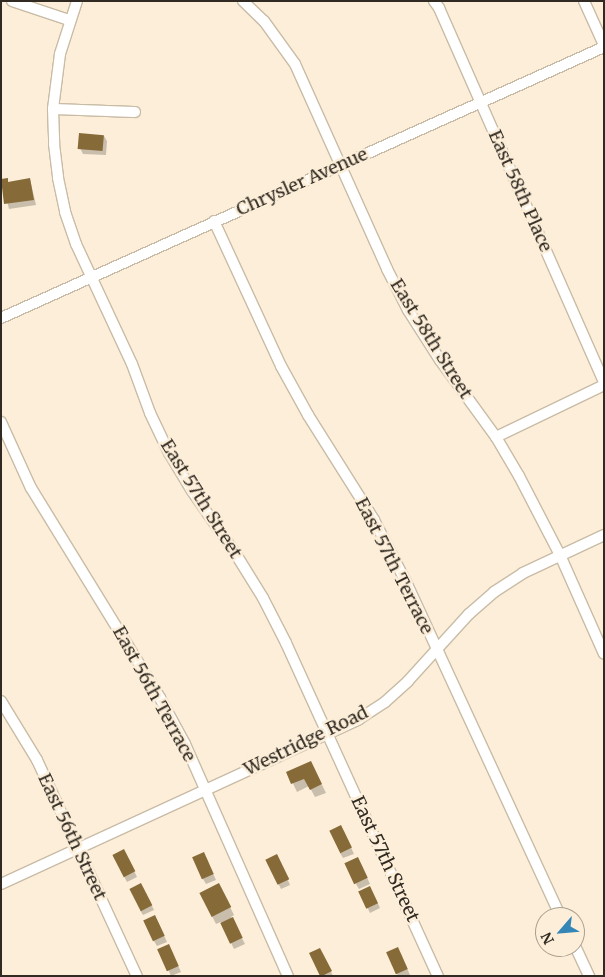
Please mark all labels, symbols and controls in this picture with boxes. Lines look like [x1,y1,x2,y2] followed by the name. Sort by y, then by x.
[484,127,556,255] street label: East 58th Place
[233,143,371,221] street label: Chrysler Avenue
[385,275,477,403] street label: East 58th Street
[156,436,246,562] street label: East 57th Street
[350,494,438,638] street label: East 57th Terrace
[108,623,200,765] street label: East 56th Terrace
[240,702,372,780] street label: Westridge Road
[33,770,111,904] street label: East 56th Street
[346,793,424,925] street label: East 57th Street
[535,907,585,957] north arrow
[537,929,558,947] text: N

